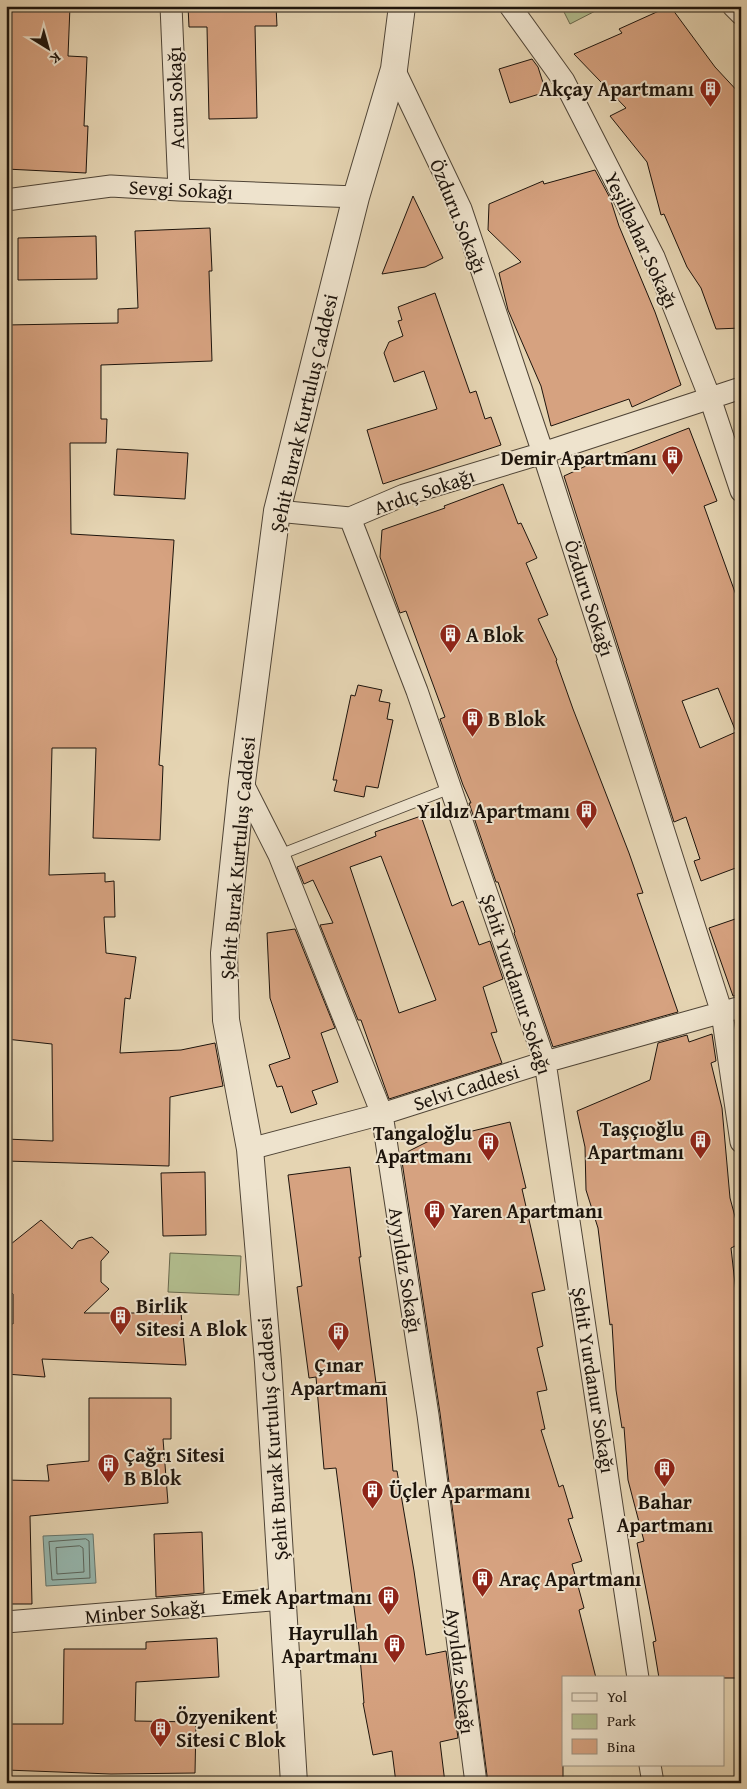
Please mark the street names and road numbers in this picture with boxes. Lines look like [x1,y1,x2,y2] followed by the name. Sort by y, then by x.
[159,46,191,150] street label: Acun Sokağı
[423,154,495,278] street label: Özduru Sokağı
[598,167,687,313] street label: Yeşilbahar Sokağı
[128,172,234,206] street label: Sevgi Sokağı
[261,291,345,535] street label: Şehit Burak Kurtuluş Caddesi
[370,460,479,522] street label: Ardıç Sokağı
[558,536,623,660] street label: Özduru Sokağı
[212,735,262,981] street label: Şehit Burak Kurtuluş Caddesi
[474,890,560,1078] street label: Şehit Yurdanur Sokağı
[410,1056,523,1118] street label: Selvi Caddesi
[382,1205,430,1335] street label: Ayyıldız Sokağı
[565,1285,623,1476] street label: Şehit Yurdanur Sokağı
[249,1316,295,1562] street label: Şehit Burak Kurtuluş Caddesi
[84,1591,207,1631] street label: Minber Sokağı
[439,1606,483,1736] street label: Ayyıldız Sokağı

